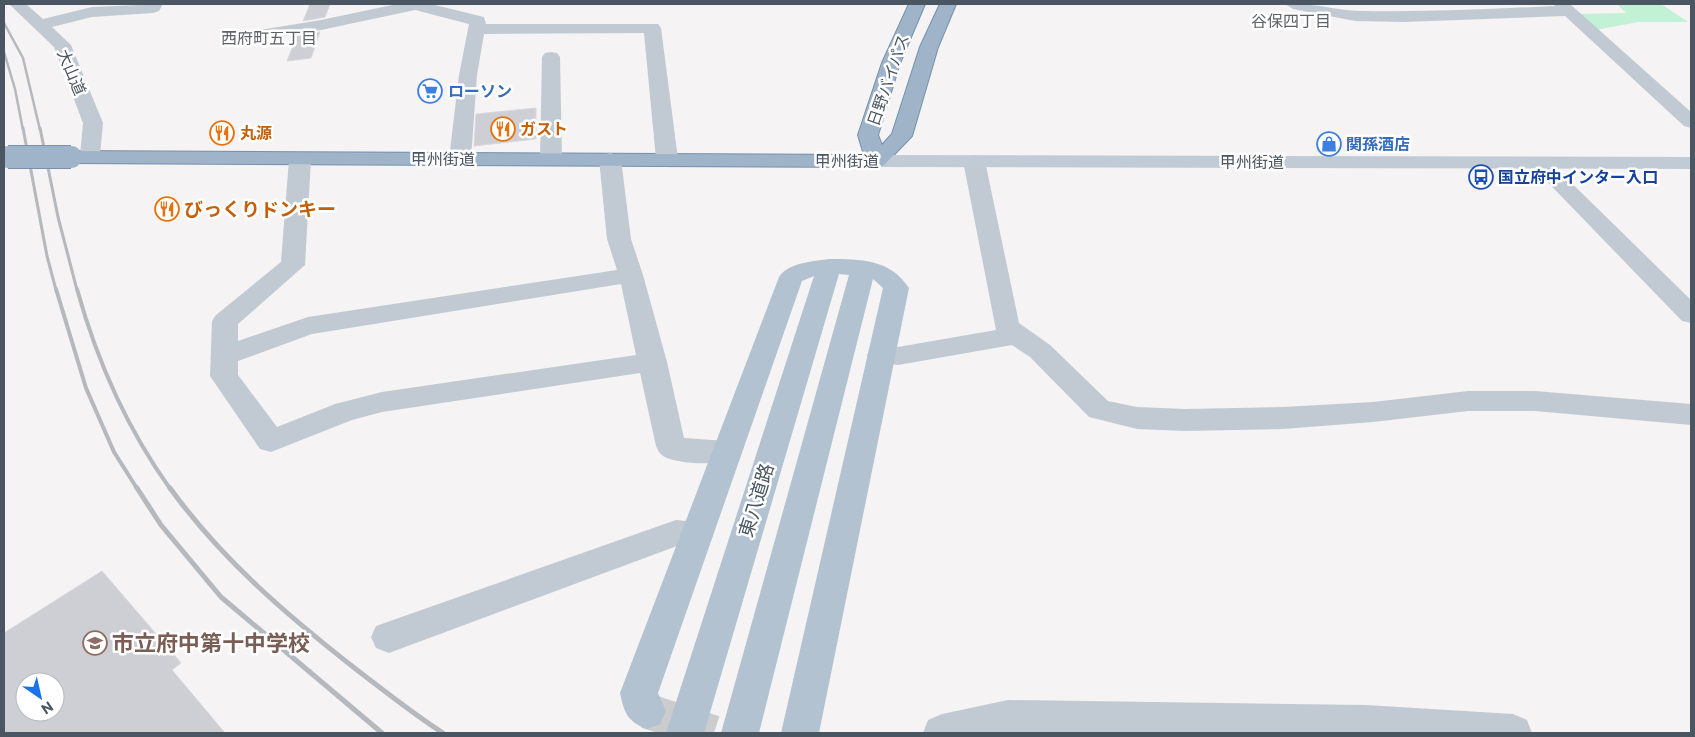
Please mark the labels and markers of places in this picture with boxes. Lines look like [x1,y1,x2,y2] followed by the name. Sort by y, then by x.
[417,78,443,104] supermarket icon: ローソン
[448,81,512,100] place label: ローソン
[490,116,516,142] restaurant icon: ガスト
[520,119,568,138] place label: ガスト
[209,120,235,146] restaurant icon: 丸源
[240,123,272,142] place label: 丸源
[1316,131,1342,157] shop icon: 関孫酒店
[1346,134,1410,153] place label: 関孫酒店
[1468,164,1494,190] bus stop icon: 国立府中インター入口
[1498,167,1658,186] place label: 国立府中インター入口
[154,196,180,222] restaurant icon: びっくりドンキー
[184,197,336,220] place label: びっくりドンキー
[112,629,310,656] place label: 市立府中第十中学校
[82,630,108,656] school or university icon: 市立府中第十中学校

